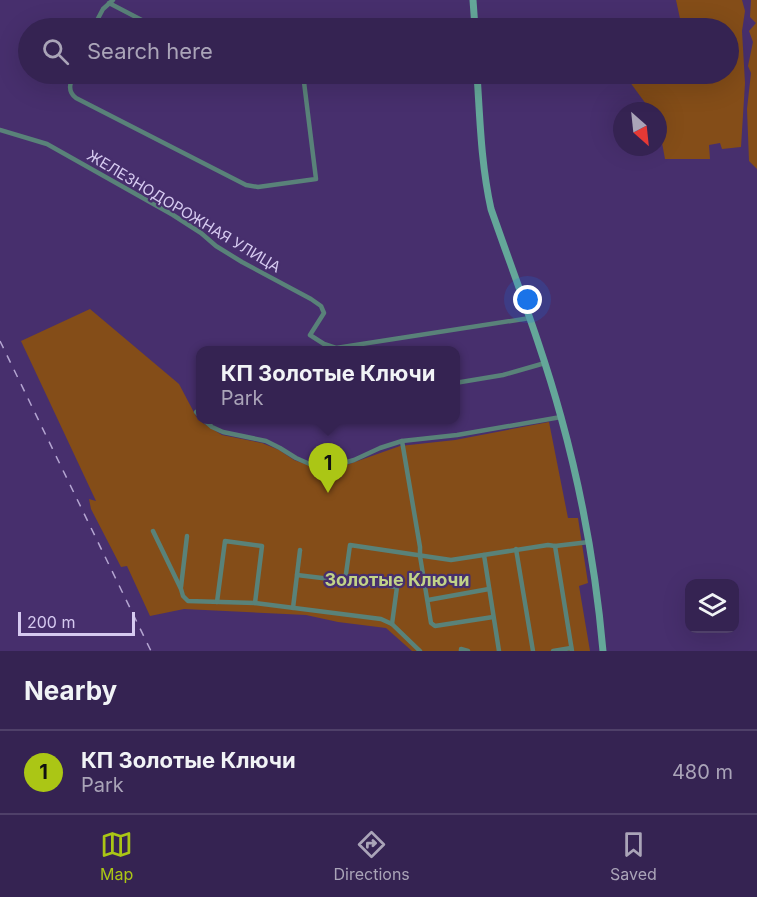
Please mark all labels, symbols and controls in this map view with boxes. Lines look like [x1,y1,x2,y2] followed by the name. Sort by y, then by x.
[18,18,739,84] search box
[39,35,72,68] icon: search
[87,38,213,64] text: Search here
[613,102,667,156] north arrow
[84,146,284,276] street label: ЖЕЛЕЗНОДОРОЖНАЯ УЛИЦА
[513,285,542,314] your location
[196,346,460,424] popup
[221,360,435,386] text: КП Золотые Ключи
[221,386,263,410] text: Park
[308,444,348,493] pin: 1
[324,569,470,590] district label: Золотые Ключи
[685,579,739,633] map controls
[685,579,739,633] button: layers
[18,609,135,636] scale bar
[27,612,75,632] text: 200 m
[24,675,117,706] text: Nearby
[81,747,296,773] text: КП Золотые Ключи
[39,760,48,784] text: 1
[672,760,733,784] text: 480 m
[81,773,124,797] text: Park
[100,828,133,884] tab: Map
[334,828,410,884] tab: Directions
[610,828,657,884] tab: Saved

